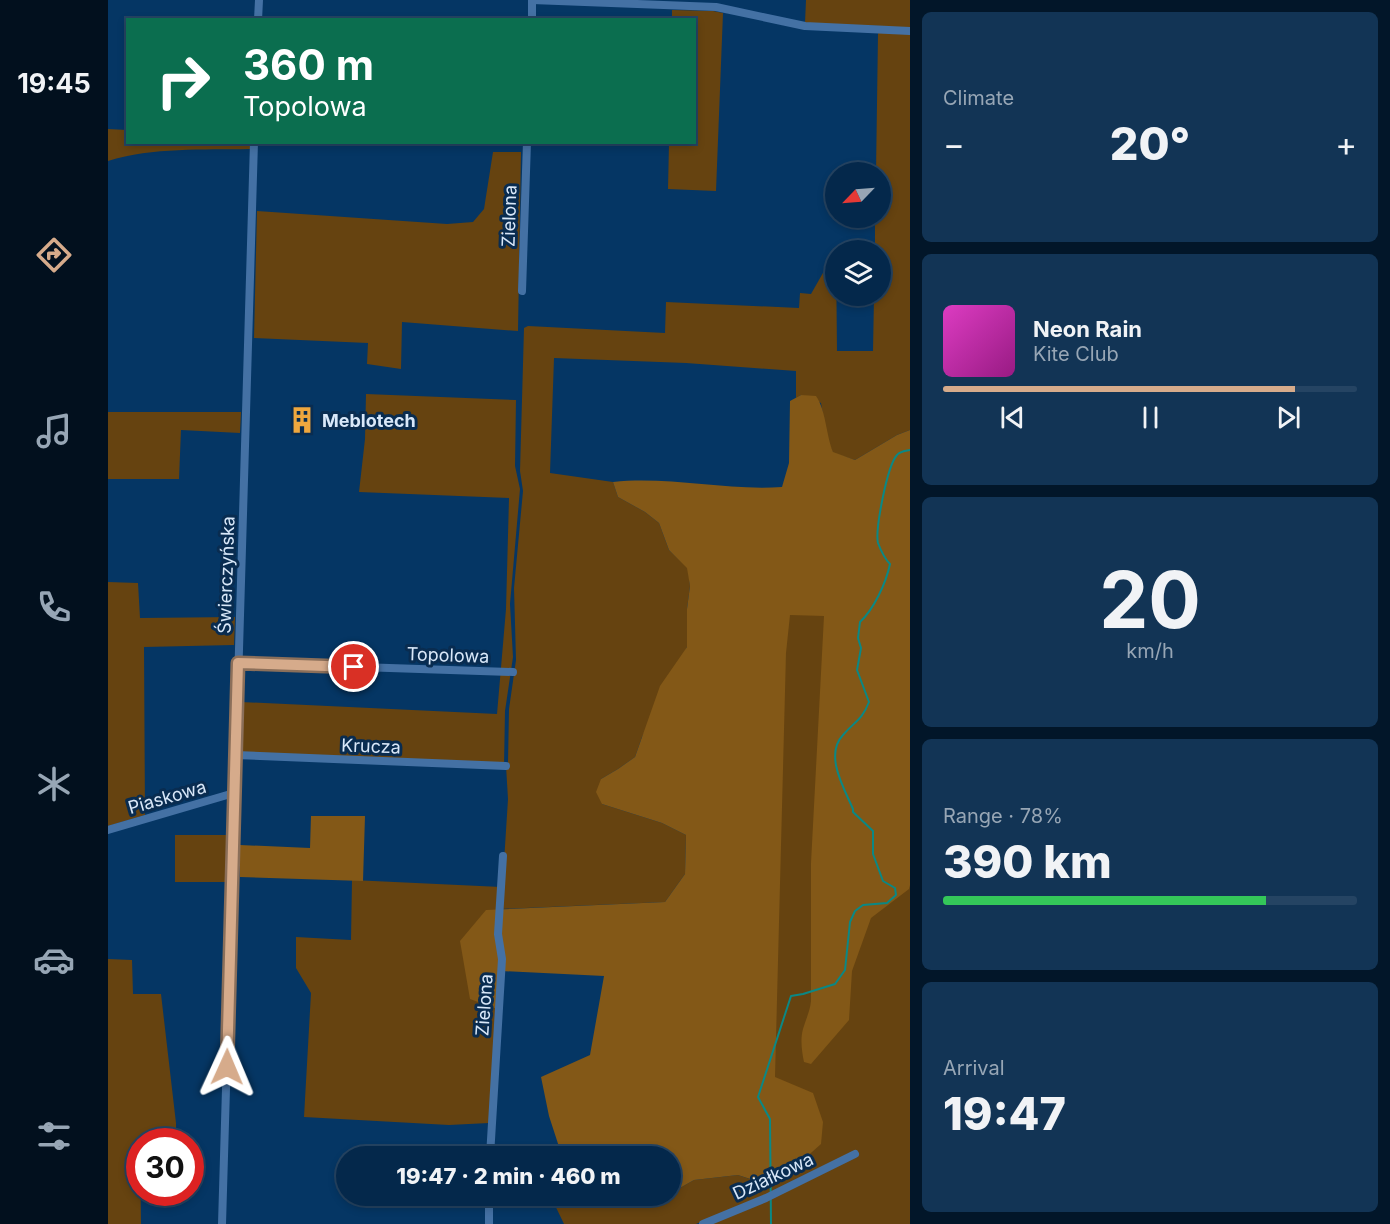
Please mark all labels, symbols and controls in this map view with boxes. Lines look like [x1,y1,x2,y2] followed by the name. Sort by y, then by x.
[243,39,374,90] text: 360 m
[144,42,222,120] icon: right
[17,67,91,100] text: 19:45
[943,86,1014,110] text: Climate
[243,90,367,123] text: Topolowa
[1110,116,1190,171] text: 20°
[943,124,965,164] text: −
[1335,124,1357,164] text: +
[825,162,891,228] north arrow
[825,162,891,306] map controls
[497,185,521,247] street label: Zielona
[33,234,75,276] icon: directions
[825,240,891,306] button: layers
[1033,316,1142,342] text: Neon Rain
[1033,342,1119,366] text: Kite Club
[996,401,1029,434] icon: previous
[1134,401,1167,434] icon: pause
[1272,401,1305,434] icon: next
[287,405,317,435] building icon: Meblotech
[33,410,75,452] icon: music
[322,410,416,431] place label: Meblotech
[212,516,239,634] street label: Świerczyńska
[1099,552,1201,647] text: 20
[33,586,75,628] icon: phone
[1126,639,1174,663] text: km/h
[328,641,379,692] pin
[406,643,490,667] street label: Topolowa
[337,650,370,683] icon: arrive
[341,734,401,758] street label: Krucza
[33,763,75,805] icon: climate
[126,776,208,818] street label: Piaskowa
[943,804,1063,828] text: Range · 78%
[943,834,1112,889] text: 390 km
[33,939,75,981] icon: car
[471,973,497,1037] street label: Zielona
[195,1035,259,1099] position arrow
[943,1056,1005,1080] text: Arrival
[943,1086,1066,1141] text: 19:47
[33,1115,75,1157] icon: filters
[126,1128,204,1206] speed limit sign: 30
[729,1148,817,1204] street label: Działkowa
[396,1163,621,1189] text: 19:47 · 2 min · 460 m

